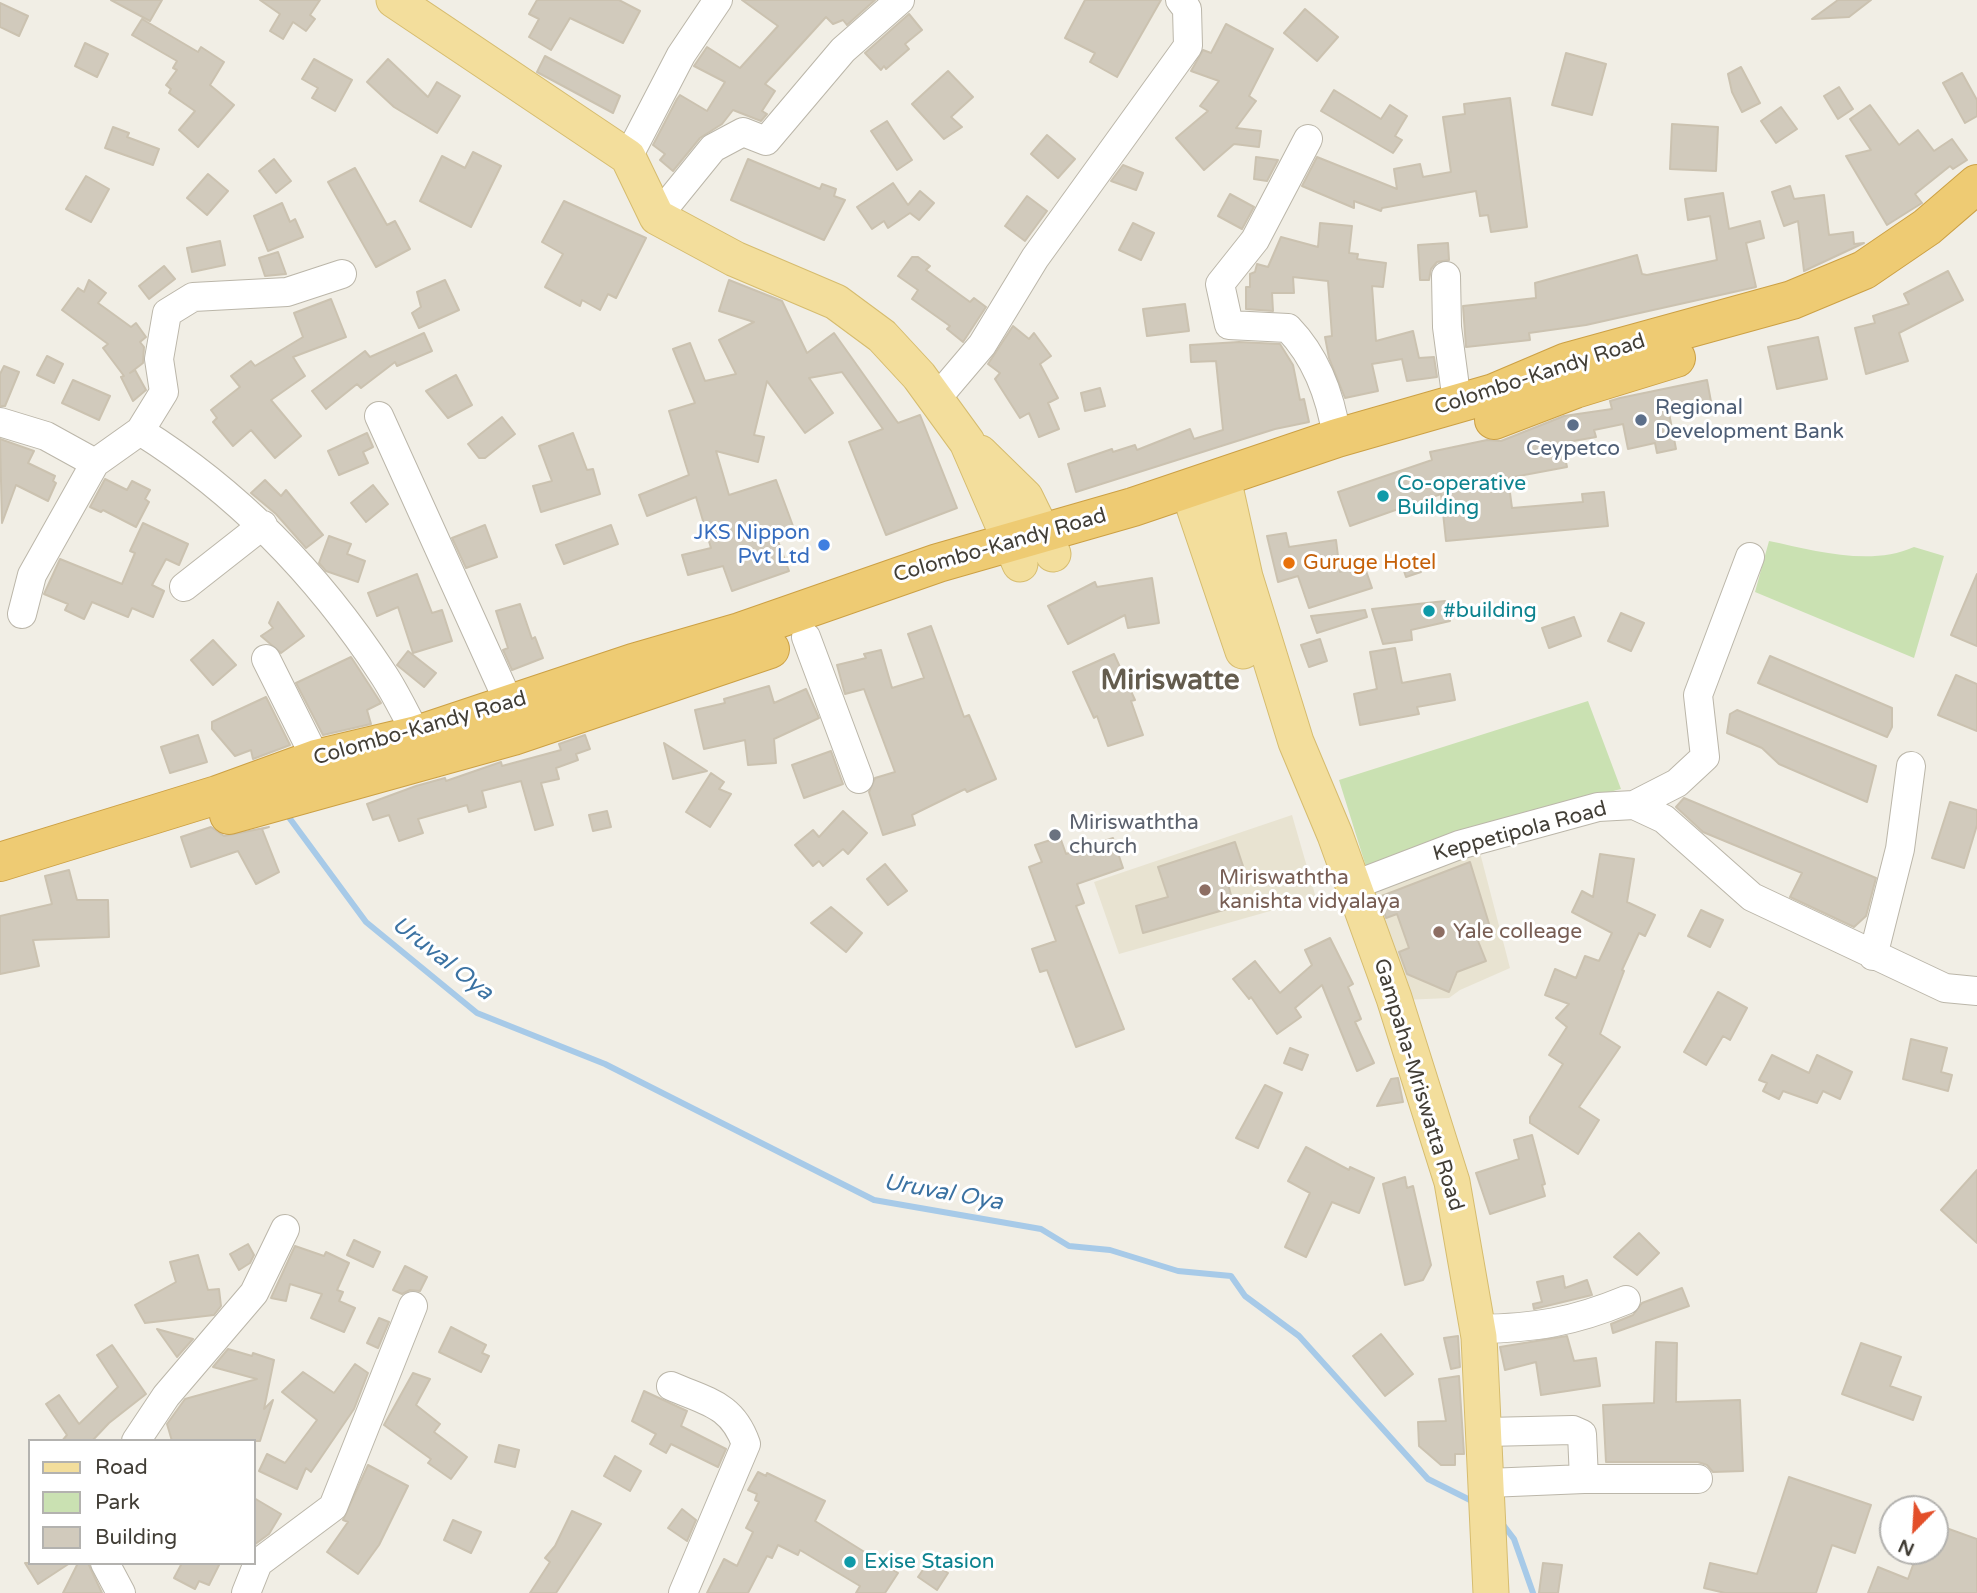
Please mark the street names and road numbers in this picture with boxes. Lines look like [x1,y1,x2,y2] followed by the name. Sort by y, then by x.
[1431,329,1649,421] street label: Colombo-Kandy Road
[891,504,1109,588] street label: Colombo-Kandy Road
[311,687,529,771] street label: Colombo-Kandy Road
[1430,797,1610,867] street label: Keppetipola Road
[1368,956,1468,1214] street label: Gampaha-Mriswatta Road

